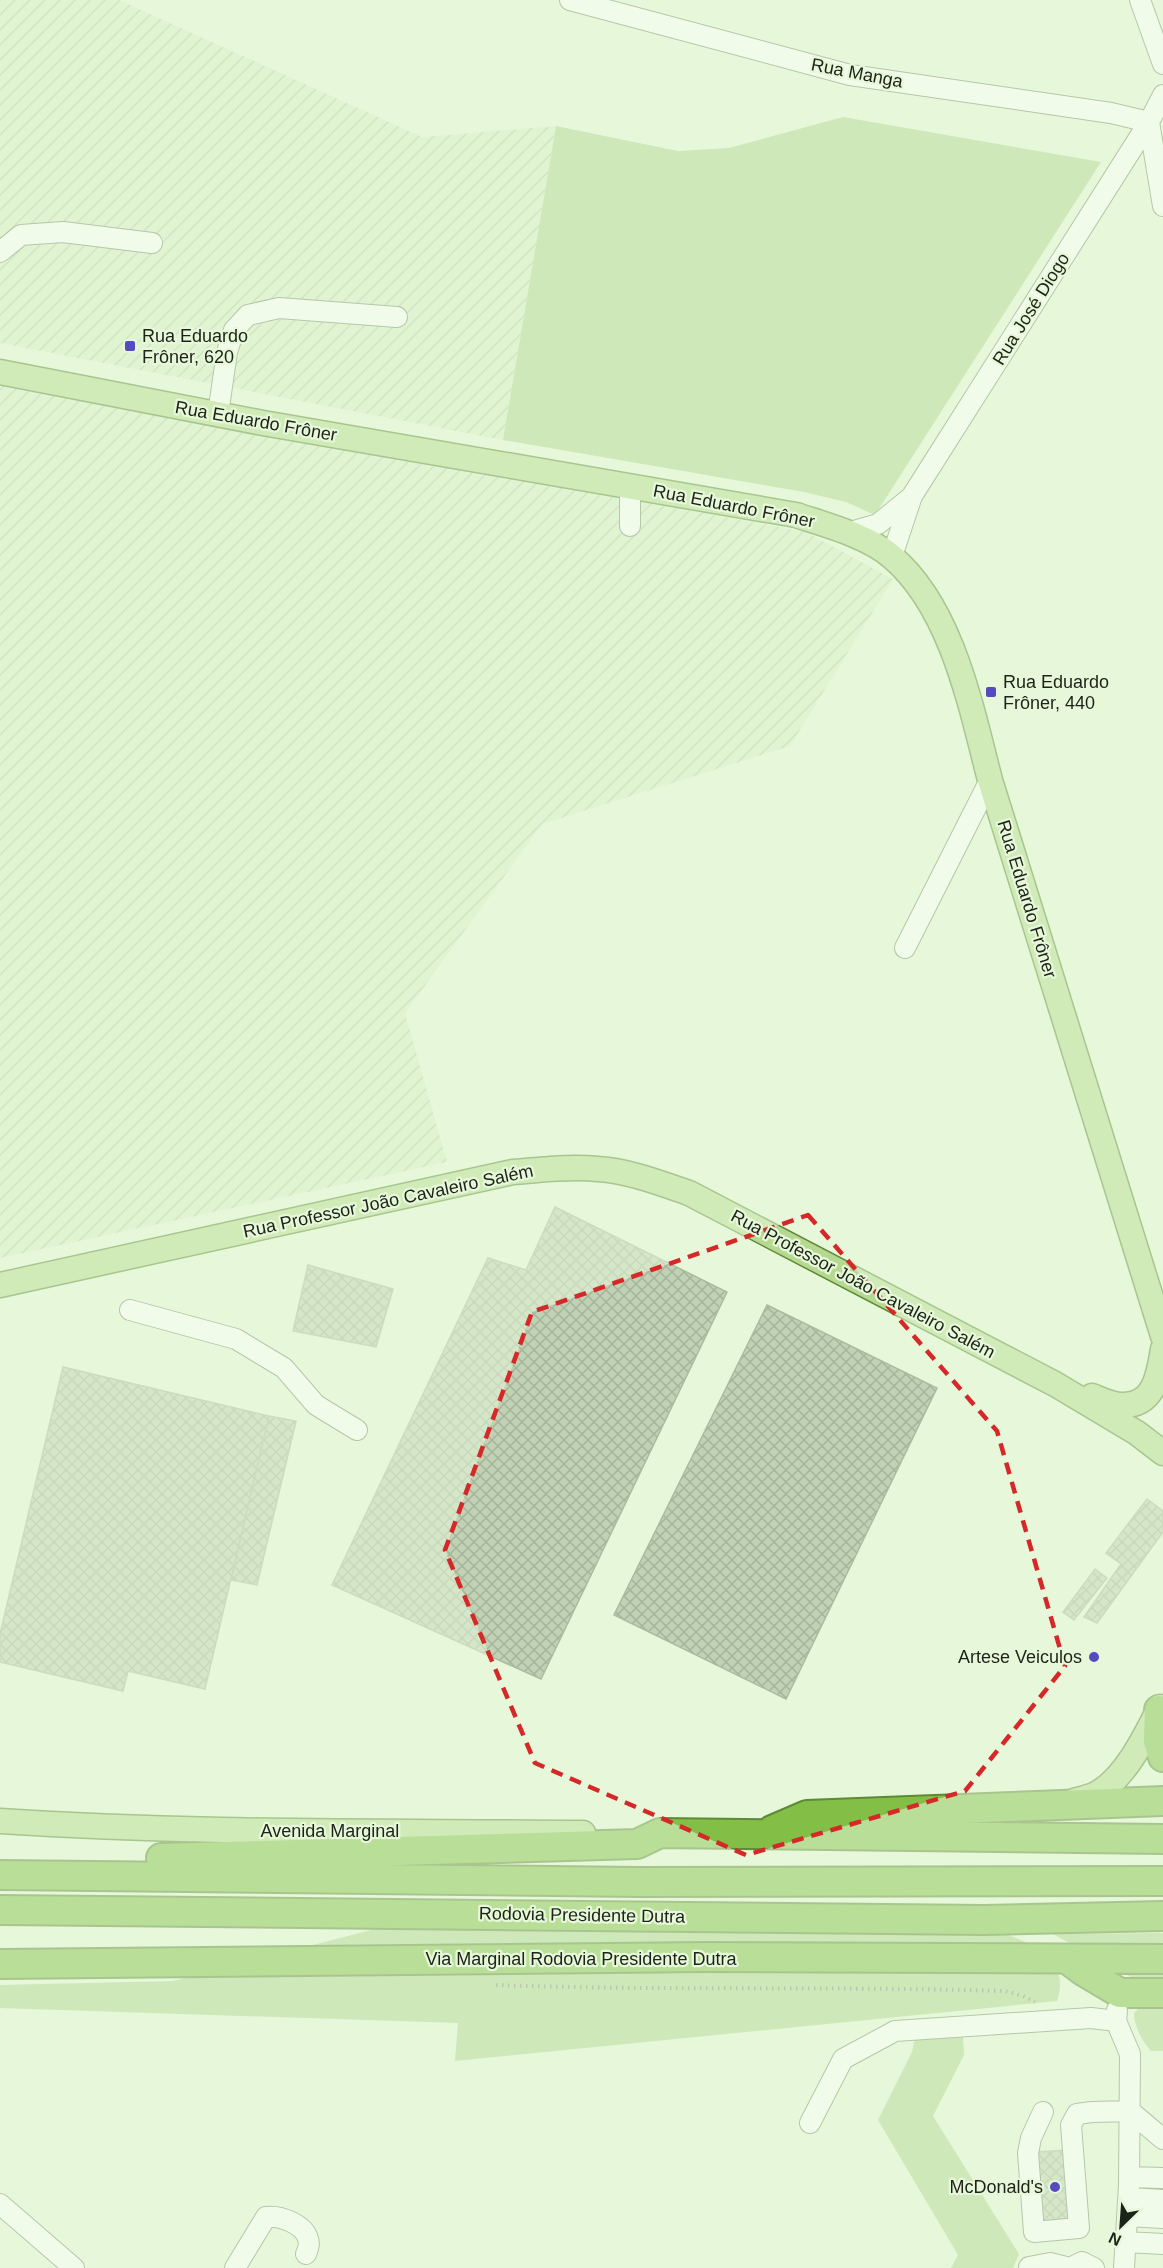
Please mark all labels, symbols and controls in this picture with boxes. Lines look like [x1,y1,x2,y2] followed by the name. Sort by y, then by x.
[809,54,906,92] street label: Rua Manga
[989,249,1073,369] street label: Rua José Diogo
[142,326,248,367] place label: Rua Eduardo Frôner, 620
[123,339,137,353] marker: Rua Eduardo Frôner, 620
[173,397,339,445] street label: Rua Eduardo Frôner
[652,481,816,531] street label: Rua Eduardo Frôner
[1003,672,1109,713] place label: Rua Eduardo Frôner, 440
[984,685,998,699] marker: Rua Eduardo Frôner, 440
[993,818,1061,980] street label: Rua Eduardo Frôner
[241,1160,535,1242] street label: Rua Professor João Cavaleiro Salém
[728,1206,998,1362] street label: Rua Professor João Cavaleiro Salém
[958,1647,1082,1667] place label: Artese Veiculos
[1087,1650,1101,1664] marker: Artese Veiculos
[261,1821,399,1841] street label: Avenida Marginal
[479,1903,686,1927] street label: Rodovia Presidente Dutra
[426,1949,737,1969] street label: Via Marginal Rodovia Presidente Dutra
[950,2177,1043,2197] place label: McDonald's
[1048,2180,1062,2194] marker: McDonald's
[1091,2196,1151,2256] north arrow
[1106,2229,1124,2249] text: N

